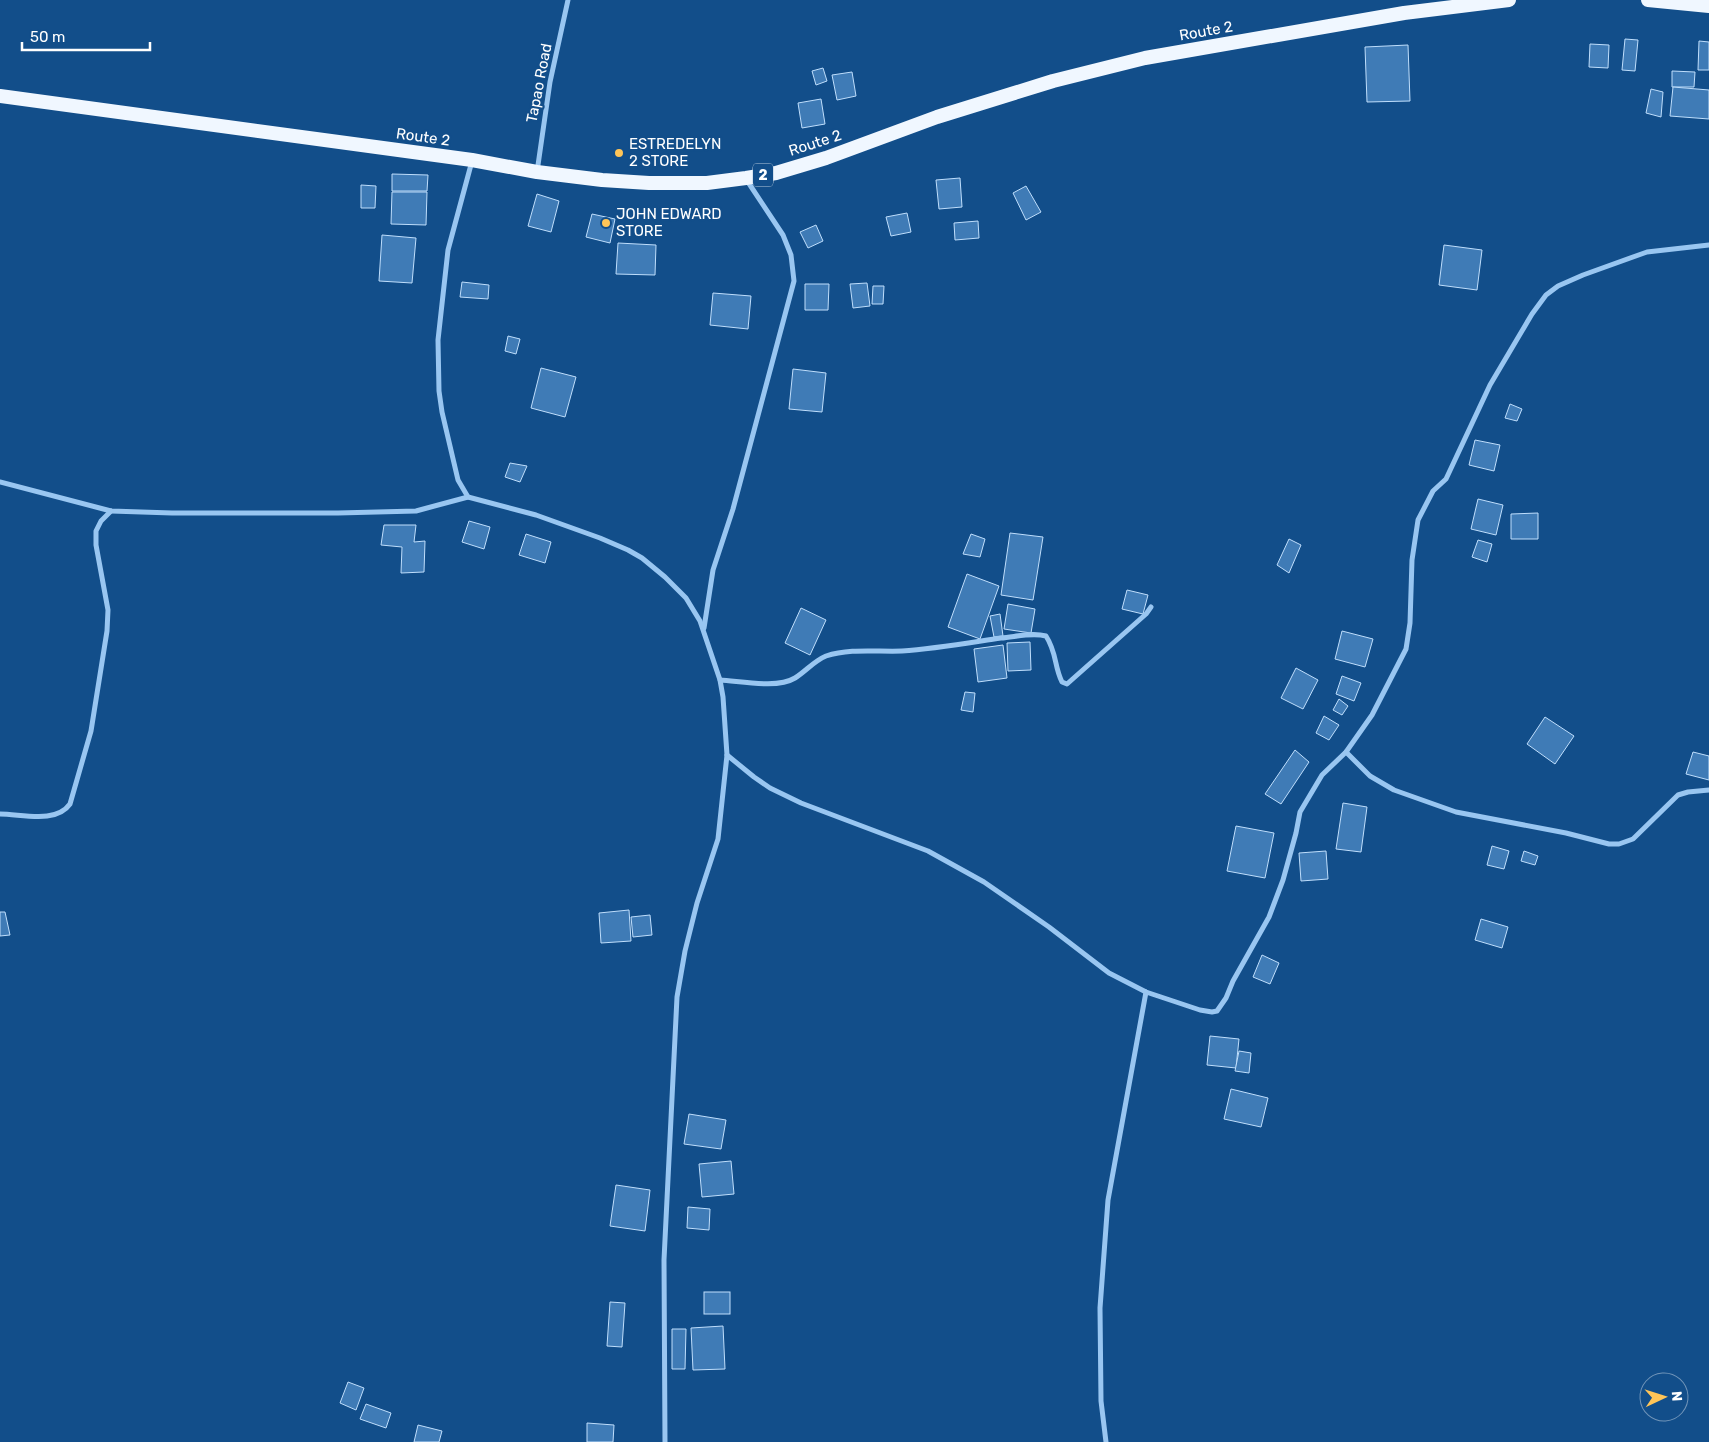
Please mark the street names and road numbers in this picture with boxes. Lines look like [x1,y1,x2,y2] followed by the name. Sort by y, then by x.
[1178,17,1234,45] street label: Route 2
[522,42,556,124] street label: Tapao Road
[395,124,451,150] street label: Route 2
[786,126,844,160] street label: Route 2
[753,164,773,186] road number: 2

